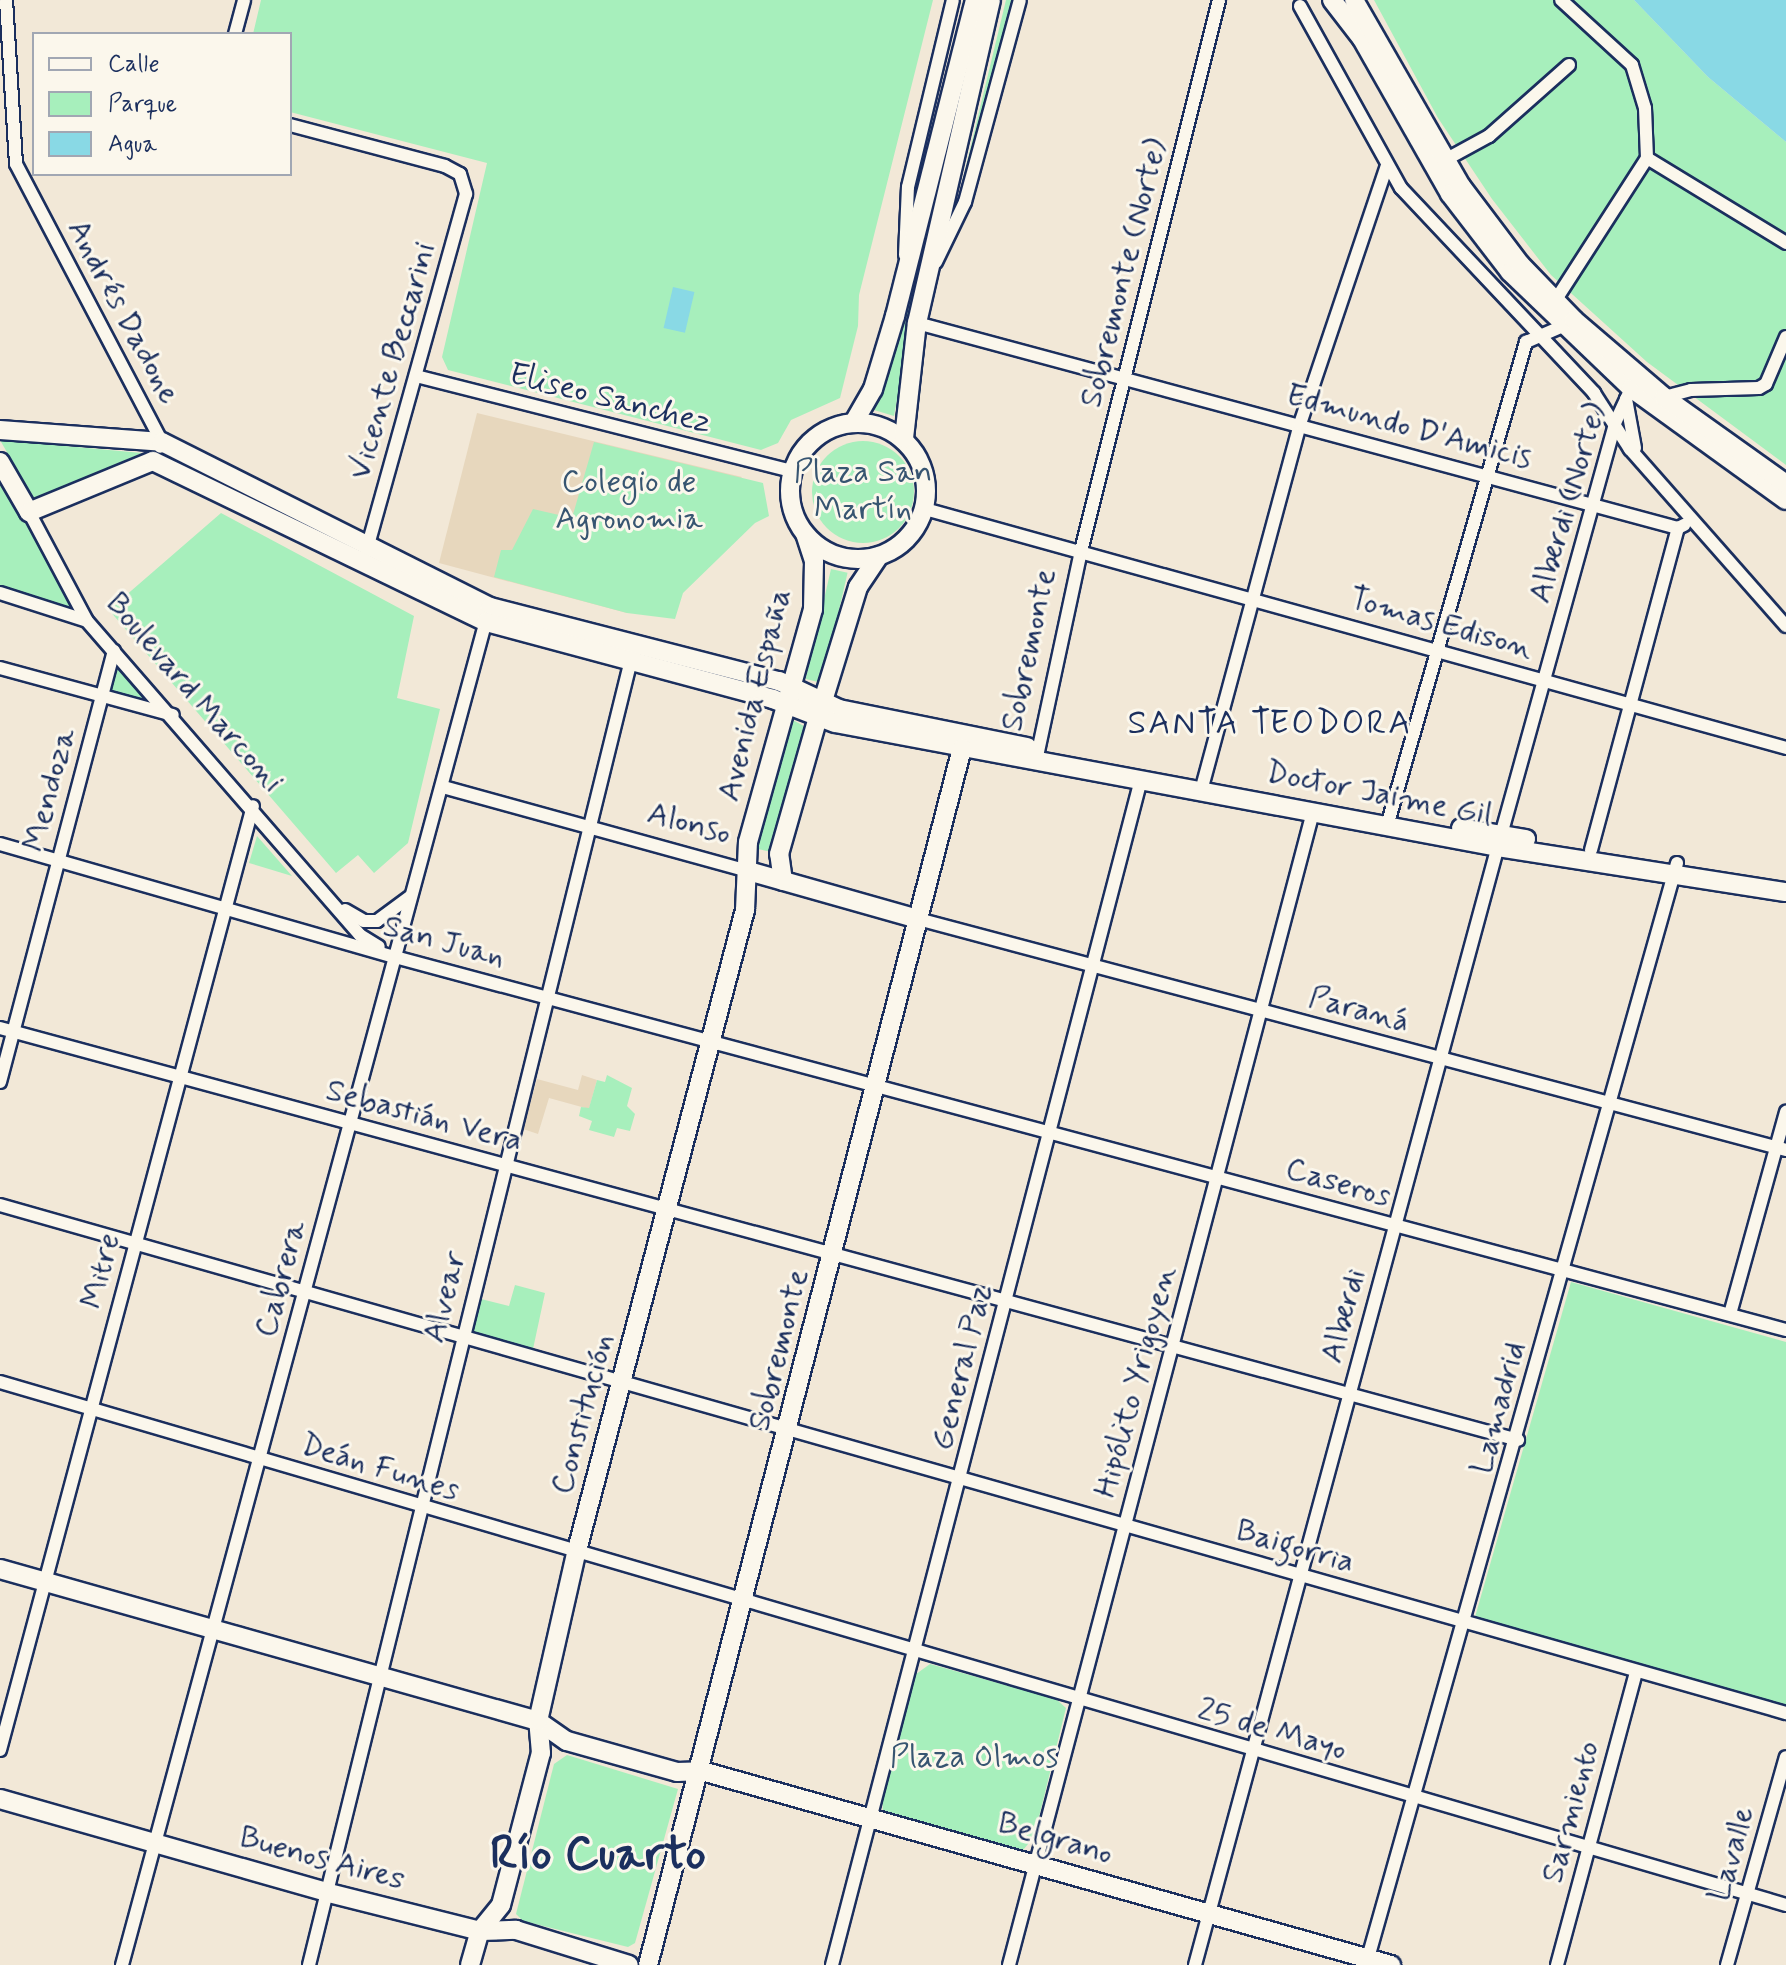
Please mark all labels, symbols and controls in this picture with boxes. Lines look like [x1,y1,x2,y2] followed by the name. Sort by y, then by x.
[32,32,292,176] legend
[108,49,160,80] text: Calle
[108,89,177,120] text: Parque
[108,129,157,160] text: Agua
[1072,135,1176,411] street label: Sobremonte (Norte)
[56,209,190,415] street label: Andrés Dadone
[341,238,445,484] street label: Vicente Beccarini
[506,356,714,442] street label: Eliseo Sanchez
[1281,376,1537,478] street label: Edmundo D'Amicis
[1521,398,1615,608] street label: Alberdi (Norte)
[795,454,931,529] park label: Plaza San Martín
[555,464,703,539] park label: Colegio de Agronomia
[993,565,1065,735] street label: Sobremonte
[1345,579,1537,669] street label: Tomas Edison
[711,588,799,802] street label: Avenida España
[100,589,288,797] street label: Boulevard Marconi
[1126,704,1414,744] district label: SANTA TEODORA
[15,724,85,856] street label: Mendoza
[1263,753,1495,835] street label: Doctor Jaime Gil
[643,794,735,854] street label: Alonso
[378,907,510,977] street label: San Juan
[1304,978,1414,1042] street label: Paraná
[323,1072,525,1160] street label: Sebastián Vera
[1281,1150,1395,1216] street label: Caseros
[247,1216,315,1342] street label: Cabrera
[73,1229,129,1313] street label: Mitre
[415,1247,475,1347] street label: Alvear
[1087,1264,1185,1500] street label: Hipólito Yrigoyen
[740,1265,818,1435] street label: Sobremonte
[1313,1265,1375,1367] street label: Alberdi
[923,1279,1001,1455] street label: General Paz
[543,1330,623,1498] street label: Constitución
[1463,1338,1535,1478] street label: Lamadrid
[301,1427,459,1509] street label: Deán Funes
[1231,1512,1359,1582] street label: Baigorria
[1193,1690,1351,1770] street label: 25 de Mayo
[1534,1737,1608,1887] street label: Sarmiento
[889,1738,1059,1776] park label: Plaza Olmos
[1700,1802,1764,1906] street label: Lavalle
[993,1804,1117,1874] street label: Belgrano
[235,1818,409,1900] street label: Buenos Aires
[492,1826,704,1884] district label: Río Cuarto

